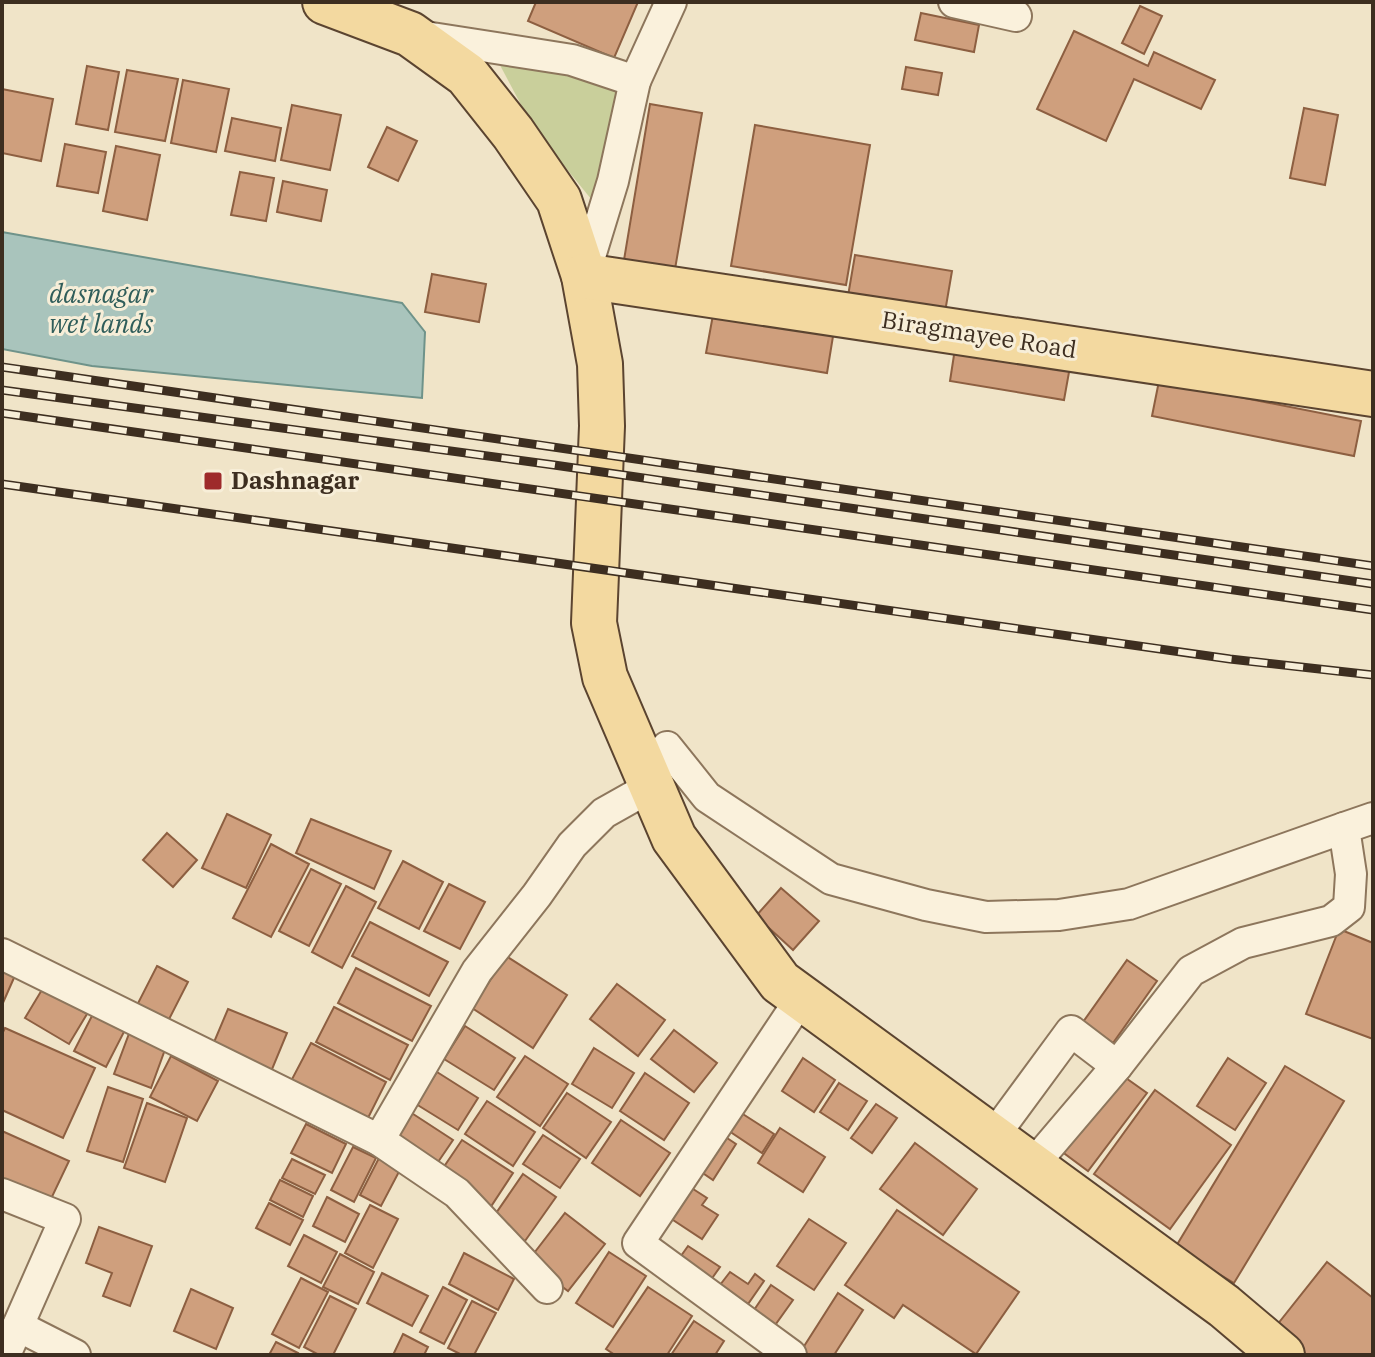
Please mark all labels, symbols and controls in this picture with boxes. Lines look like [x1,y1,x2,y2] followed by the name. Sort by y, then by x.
[49,276,154,340] water label: dasnagar wet lands
[879,303,1079,365] street label: Biragmayee Road
[231,464,360,496] place label: Dashnagar
[202,470,224,492] marker: Dashnagar

